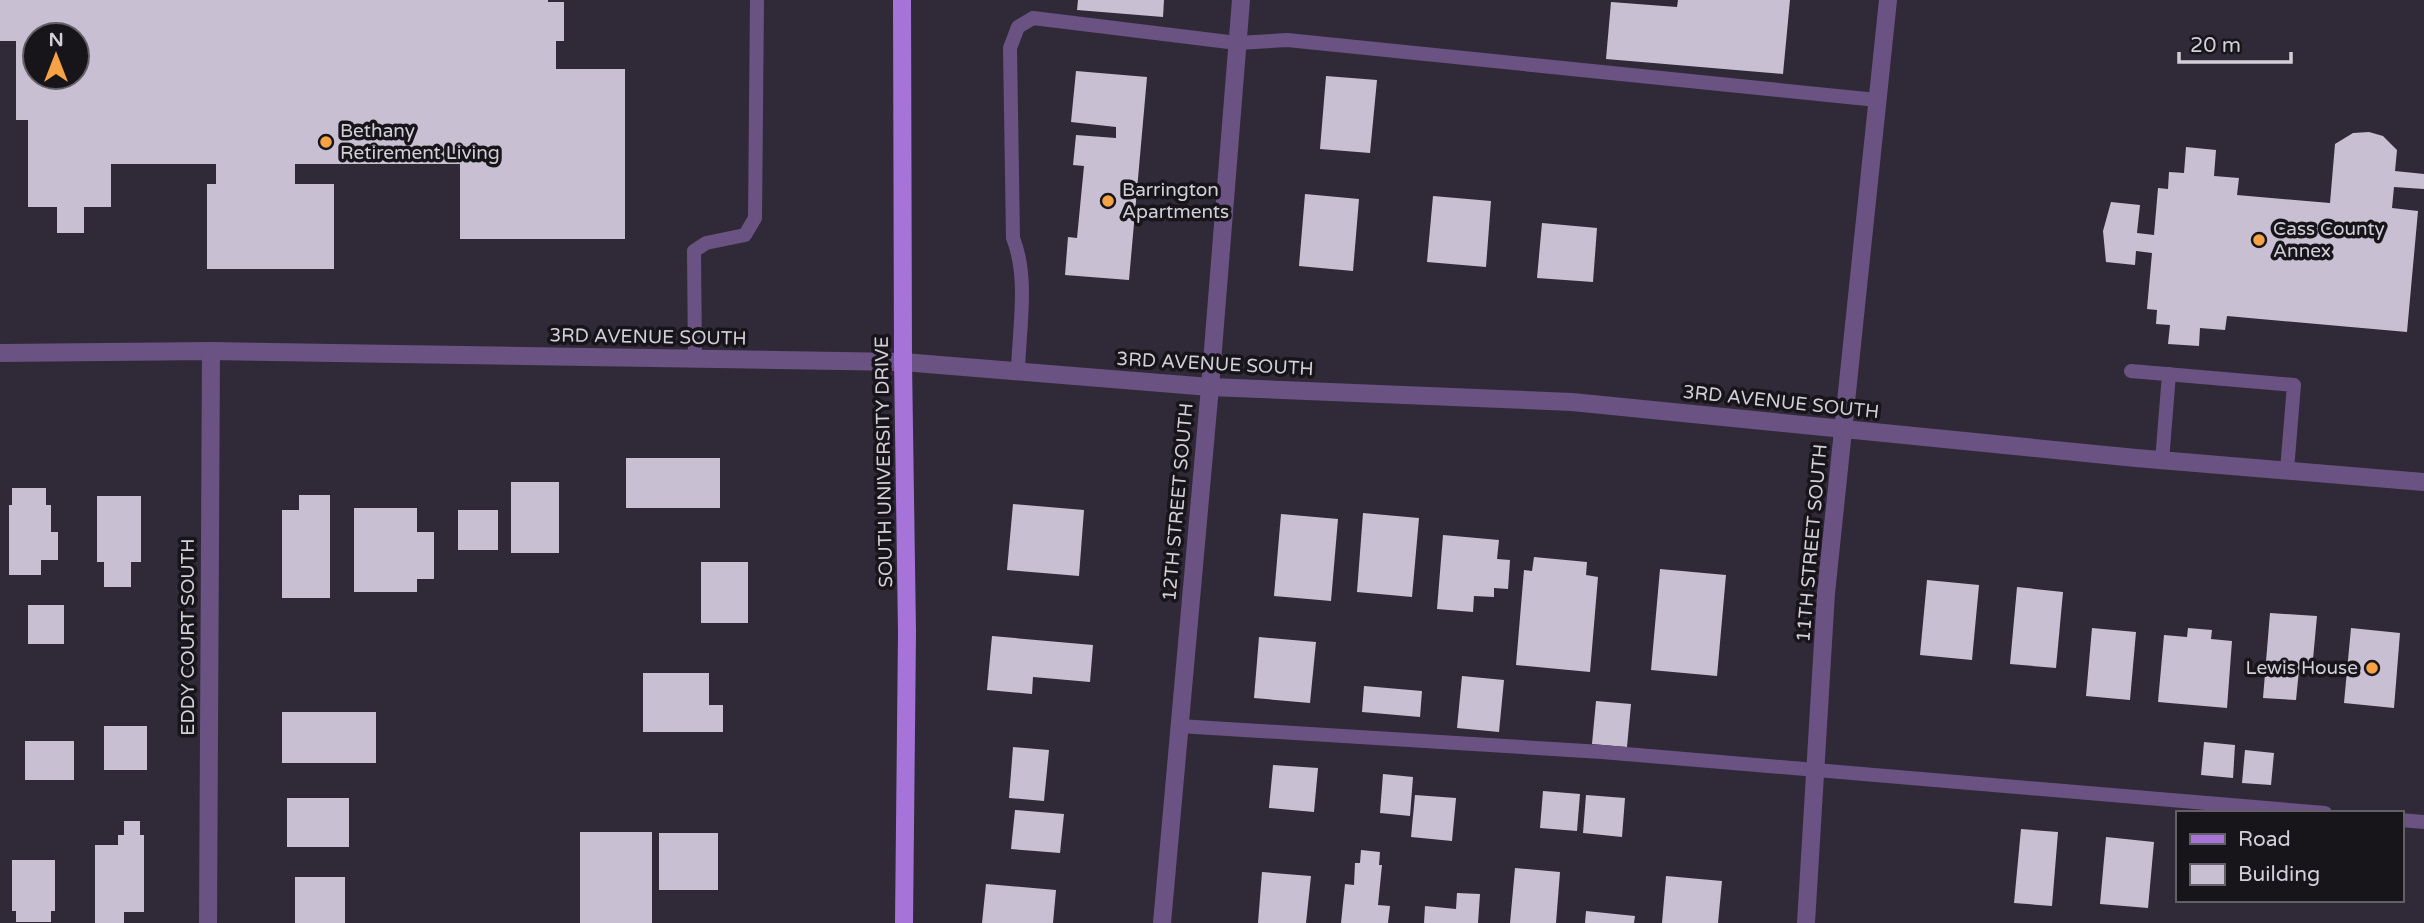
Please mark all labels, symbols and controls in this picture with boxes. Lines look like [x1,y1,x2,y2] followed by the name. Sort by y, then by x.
[21,21,91,91] north arrow
[2179,21,2291,65] scale bar
[48,29,64,51] text: N
[2190,33,2241,58] text: 20 m
[340,120,500,164] place label: Bethany Retirement Living
[318,134,334,150] marker: Bethany Retirement Living
[1122,179,1229,223] place label: Barrington Apartments
[1100,193,1116,209] marker: Barrington Apartments
[2273,218,2385,262] place label: Cass County Annex
[2251,232,2267,248] marker: Cass County Annex
[549,324,747,350] street label: 3RD AVENUE SOUTH
[871,336,897,588] street label: SOUTH UNIVERSITY DRIVE
[1116,348,1314,380] street label: 3RD AVENUE SOUTH
[1682,381,1880,423] street label: 3RD AVENUE SOUTH
[1158,402,1198,602] street label: 12TH STREET SOUTH
[1792,443,1832,643] street label: 11TH STREET SOUTH
[177,538,199,736] street label: EDDY COURT SOUTH
[2245,657,2358,679] place label: Lewis House
[2364,660,2380,676] marker: Lewis House
[2176,811,2403,902] legend
[2238,827,2291,852] text: Road
[2238,862,2320,887] text: Building

